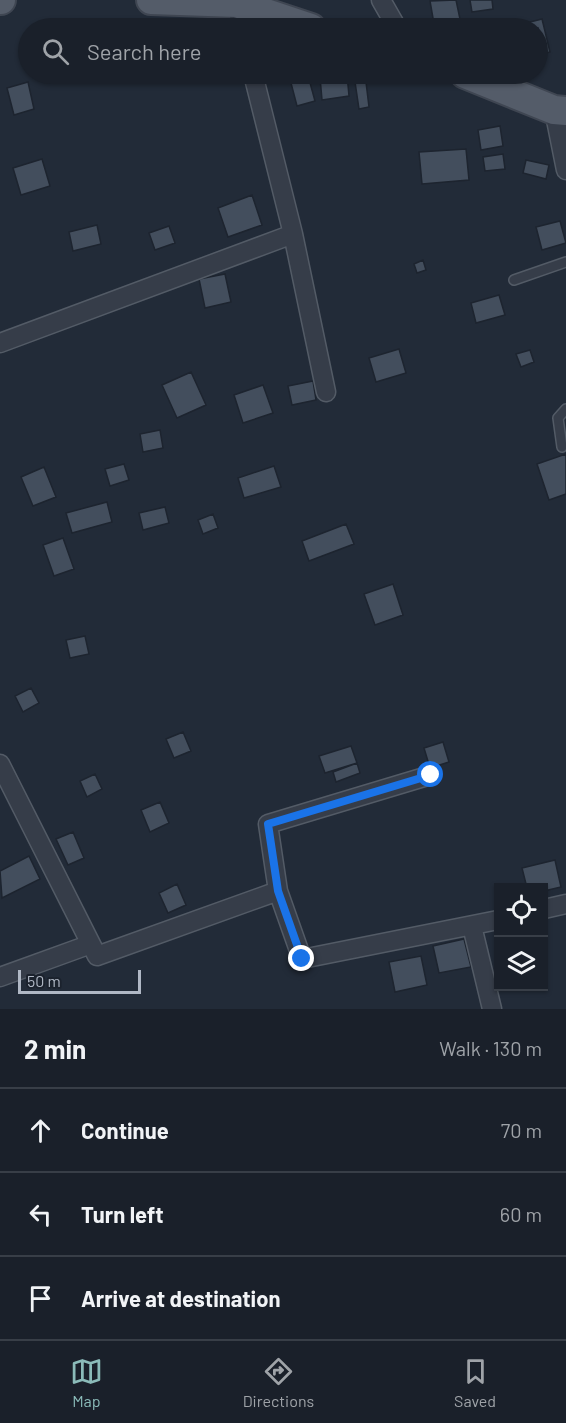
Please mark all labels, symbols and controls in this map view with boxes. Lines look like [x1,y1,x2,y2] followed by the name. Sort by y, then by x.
[18,18,548,84] search box
[39,35,72,68] icon: search
[87,38,201,64] text: Search here
[417,761,443,787] route start
[494,883,548,991] map controls
[494,883,548,937] button: locate
[494,937,548,991] button: layers
[288,945,314,971] route end
[18,967,141,994] scale bar
[27,971,61,990] text: 50 m
[24,1033,86,1064] text: 2 min
[439,1036,542,1060] text: Walk · 130 m
[24,1114,57,1147] icon: ahead
[81,1117,169,1143] text: Continue
[501,1118,542,1142] text: 70 m
[24,1198,57,1231] icon: left
[81,1201,164,1227] text: Turn left
[500,1202,542,1226] text: 60 m
[24,1282,57,1315] icon: arrive
[81,1285,280,1311] text: Arrive at destination
[70,1355,103,1410] tab: Map
[243,1355,314,1410] tab: Directions
[454,1355,496,1410] tab: Saved

